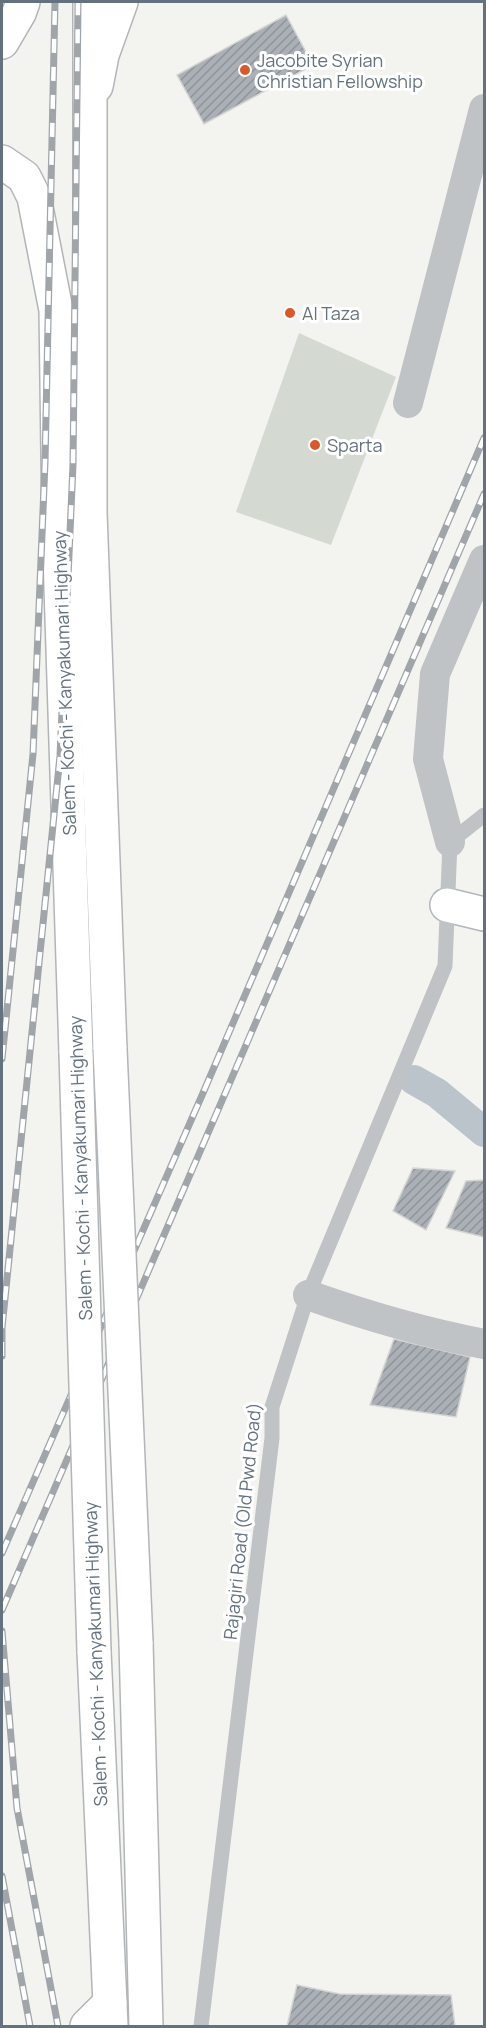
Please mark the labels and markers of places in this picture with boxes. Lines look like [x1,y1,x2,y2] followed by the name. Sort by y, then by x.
[257,48,423,93] place label: Jacobite Syrian Christian Fellowship
[238,63,252,77] marker: Jacobite Syrian Christian Fellowship
[302,301,360,325] place label: Al Taza
[283,306,297,320] marker: Al Taza
[327,433,382,457] place label: Sparta
[308,438,322,452] marker: Sparta

